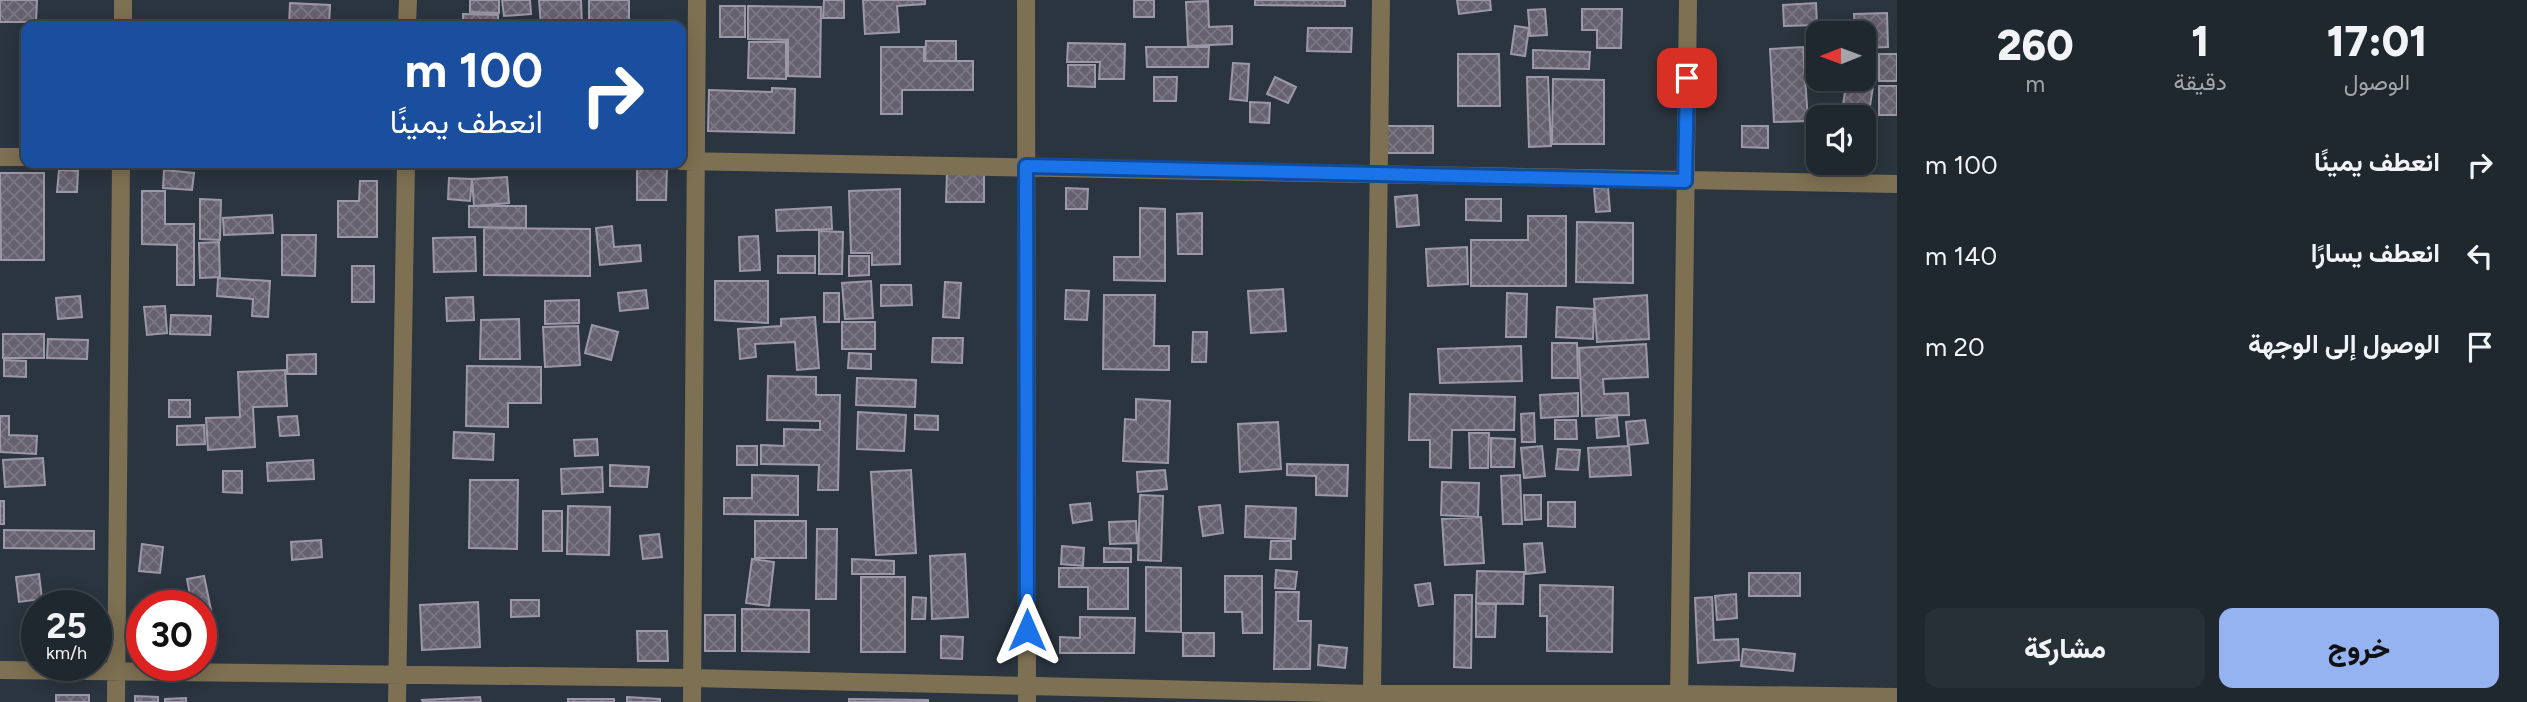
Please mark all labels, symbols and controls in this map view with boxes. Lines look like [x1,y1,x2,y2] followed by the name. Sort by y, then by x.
[2191,16,2209,67] text: 1
[2327,16,2427,67] text: 17:01
[1997,20,2074,71] text: 260
[1806,21,1876,91] north arrow
[1806,21,1876,175] map controls
[404,40,543,99] text: 100 m
[1657,48,1717,108] pin
[567,49,658,140] icon: right
[1668,59,1706,97] icon: arrive
[2174,68,2227,96] text: دقيقة
[2344,68,2410,96] text: الوصول
[2025,70,2045,98] text: m
[390,103,543,141] text: انعطف يمينًا
[1806,105,1876,175] button: sound
[2314,146,2440,178] text: انعطف يمينًا
[2461,146,2499,184] icon: right
[1925,149,1998,181] text: 100 m
[2311,237,2440,269] text: انعطف يسارًا
[2461,237,2499,275] icon: left
[1925,240,1997,272] text: 140 m
[2248,328,2440,360] text: الوصول إلى الوجهة
[2461,328,2499,366] icon: arrive
[1925,331,1985,363] text: 20 m
[126,590,217,681] speed limit sign: 30
[990,593,1064,667] position arrow
[46,605,87,647] text: 25
[1925,608,2205,688] button: مشاركة
[2219,608,2499,688] button: خروج
[46,642,87,664] text: km/h

